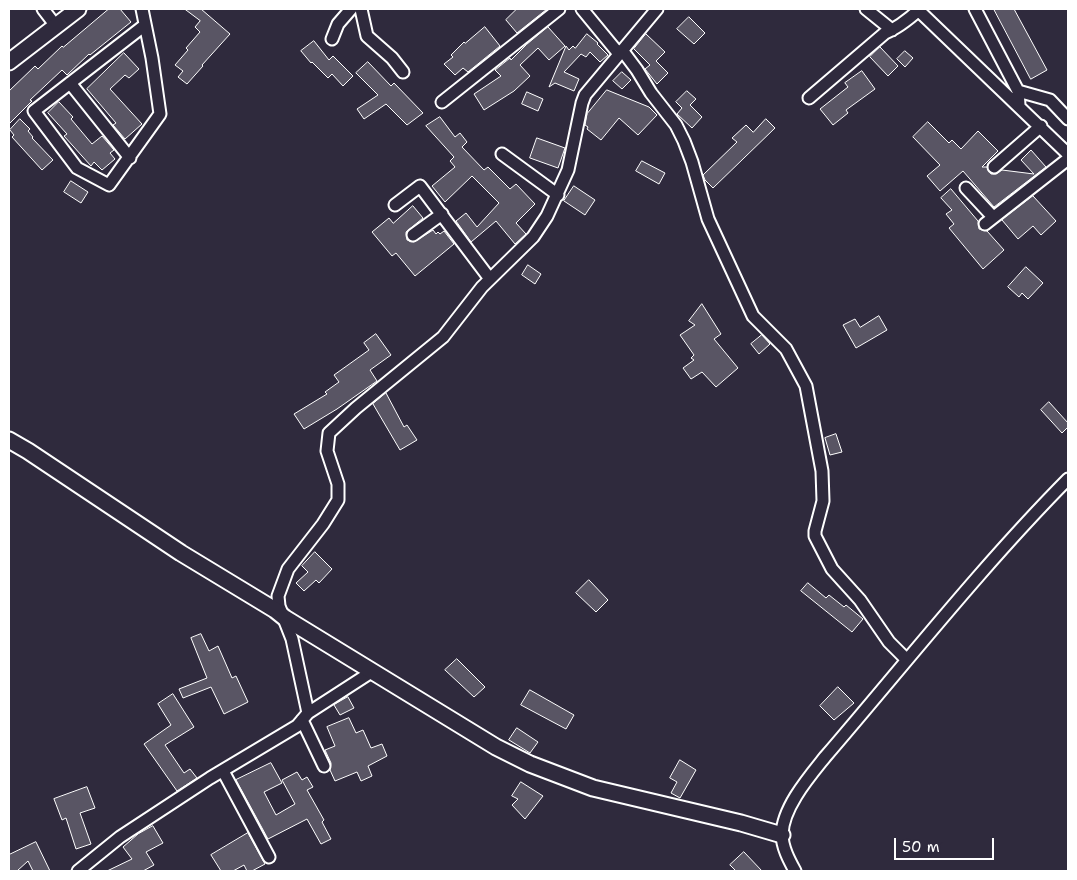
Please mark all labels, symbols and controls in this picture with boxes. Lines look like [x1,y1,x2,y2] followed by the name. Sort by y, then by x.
[897,828,997,860] scale bar
[902,837,940,857] text: 50 m

